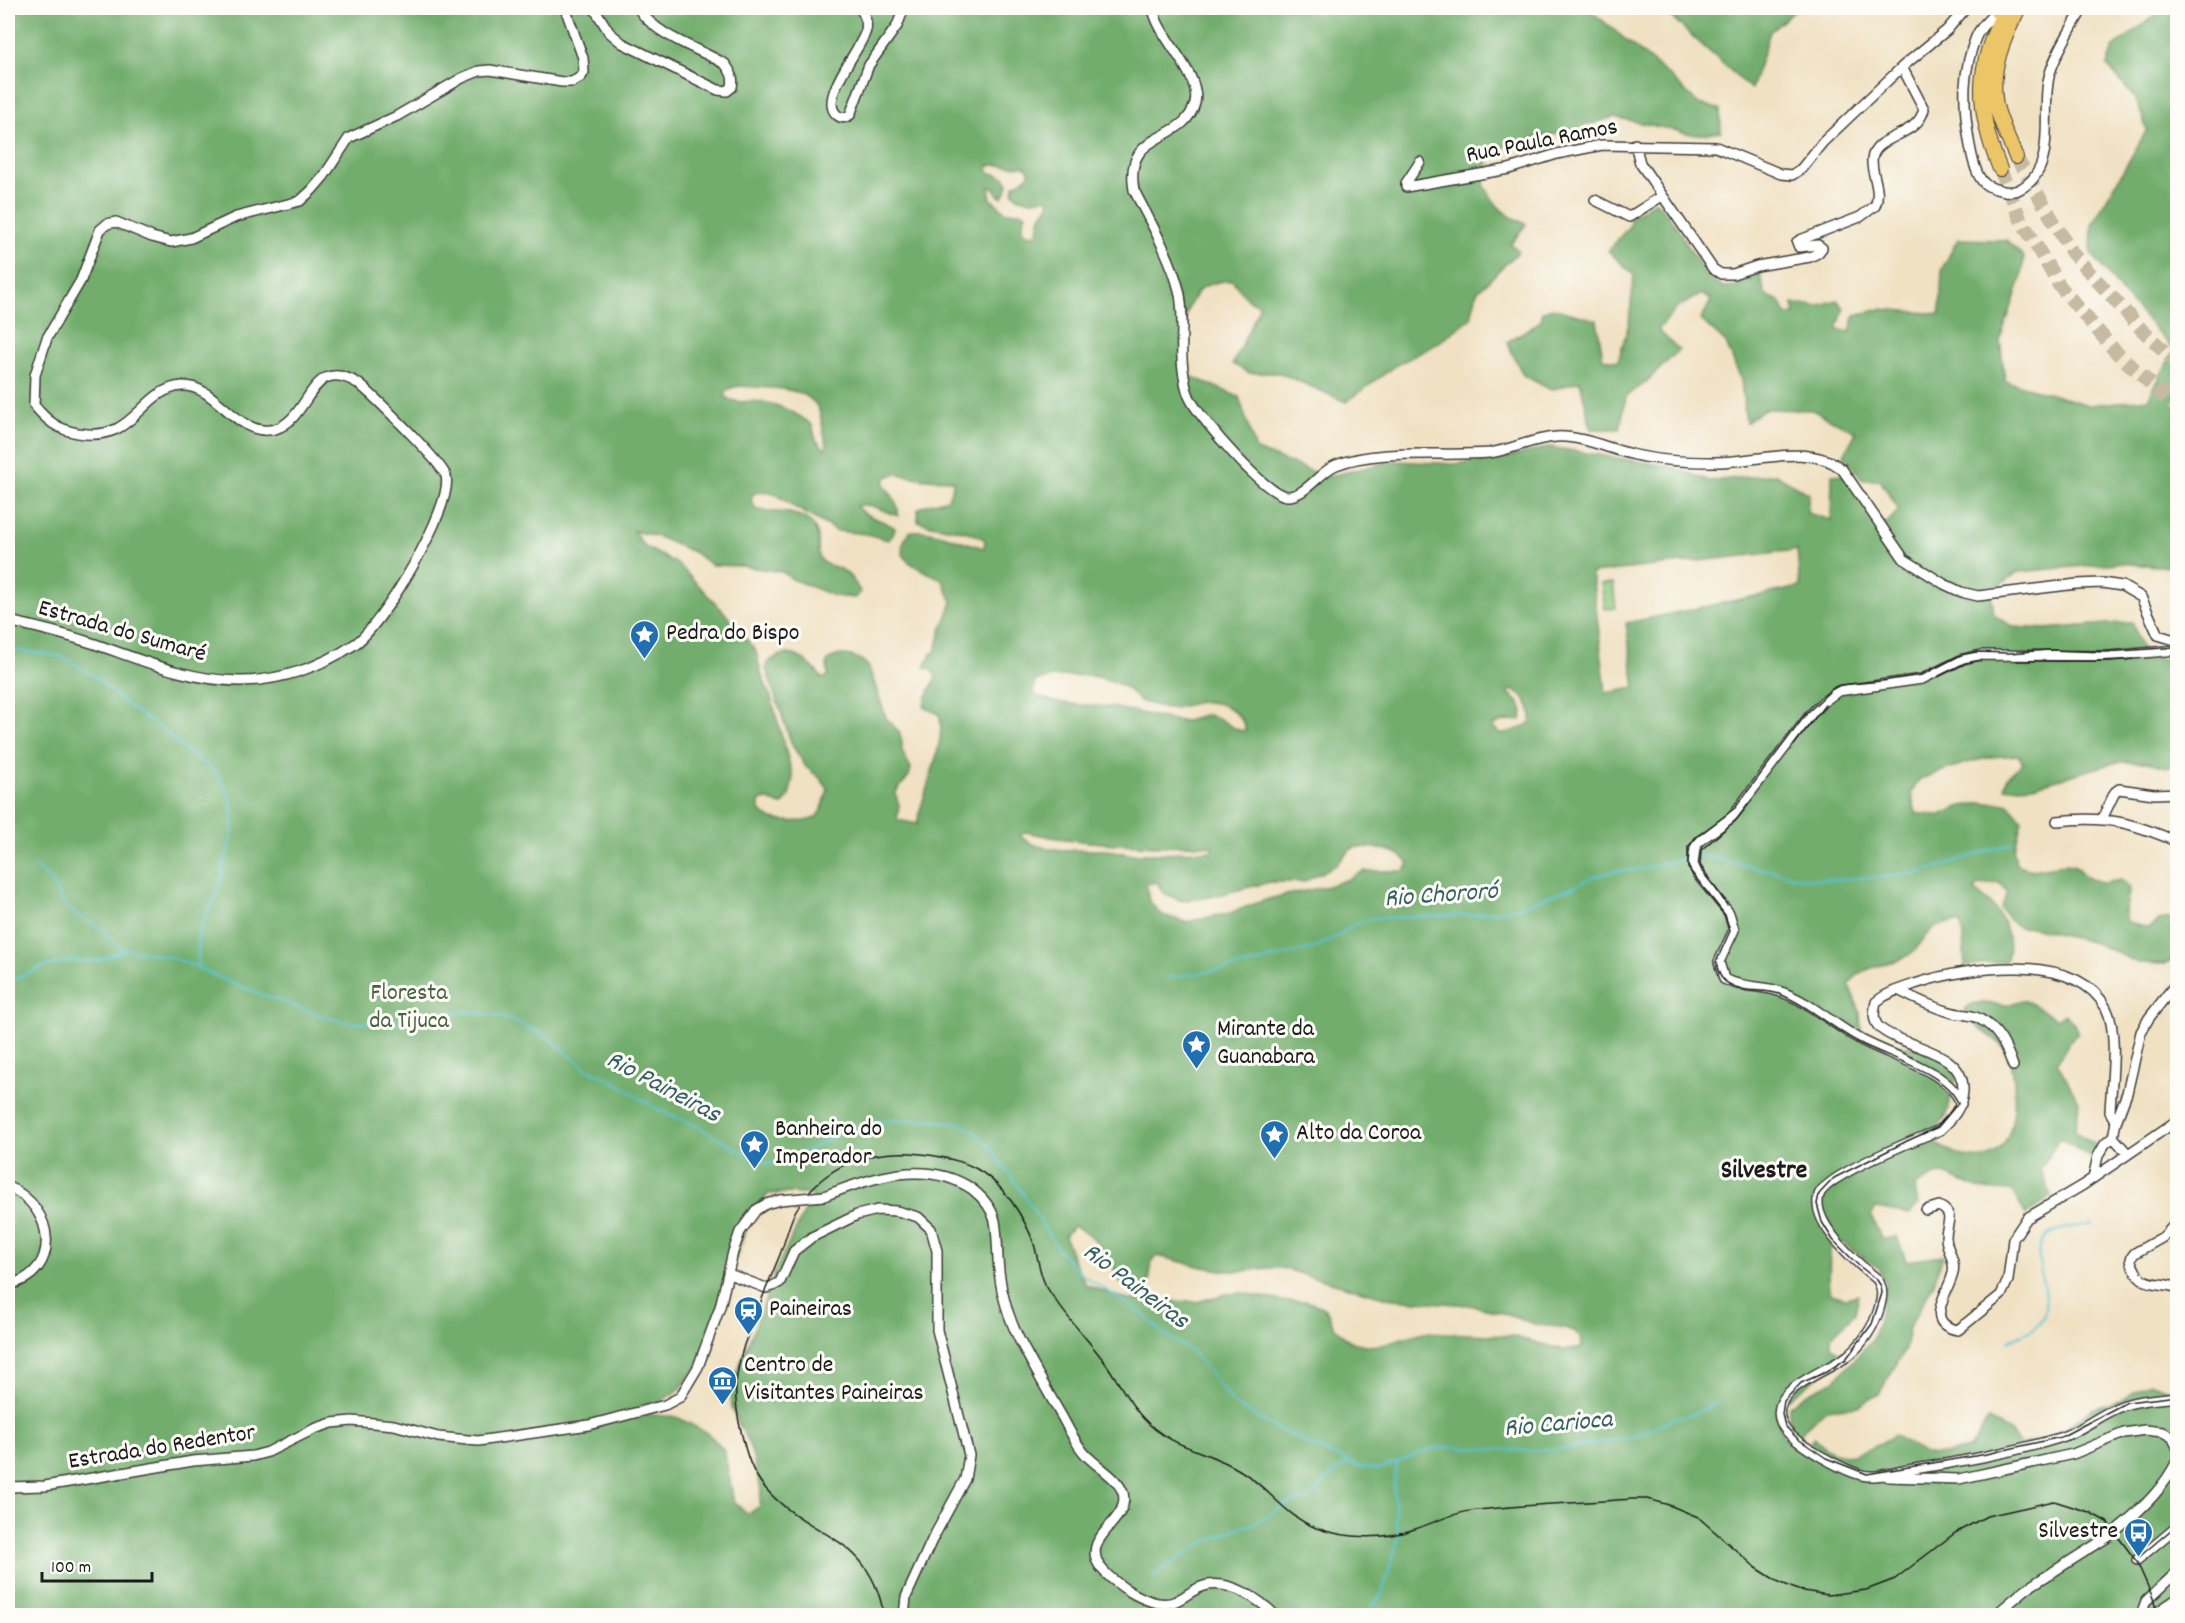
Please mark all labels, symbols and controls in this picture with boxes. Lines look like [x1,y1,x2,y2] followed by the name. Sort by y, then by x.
[1463,111,1621,173] street label: Rua Paula Ramos
[34,592,210,672] street label: Estrada do Sumaré
[666,617,799,651] place label: Pedra do Bispo
[629,618,661,660] place icon: Pedra do Bispo
[1383,873,1502,918] water label: Rio Chororó
[369,977,450,1039] park label: Floresta da Tijuca
[1217,1013,1316,1075] place label: Mirante da Guanabara
[1180,1028,1212,1070] place icon: Mirante da Guanabara
[599,1042,728,1134] water label: Rio Paineiras
[775,1113,882,1175] place label: Banheira do Imperador
[1296,1117,1422,1151] place label: Alto da Coroa
[1259,1118,1291,1160] place icon: Alto da Coroa
[738,1128,770,1170] place icon: Banheira do Imperador
[1721,1153,1807,1190] district label: Silvestre
[1074,1235,1197,1340] water label: Rio Paineiras
[769,1293,852,1327] place label: Paineiras
[732,1294,764,1336] station icon: Paineiras
[744,1349,924,1411] place label: Centro de Visitantes Paineiras
[707,1364,739,1406] museum icon: Centro de Visitantes Paineiras
[1502,1402,1616,1448] water label: Rio Carioca
[66,1416,258,1480] street label: Estrada do Redentor
[2038,1515,2118,1549] place label: Silvestre
[2123,1516,2155,1558] bus stop icon: Silvestre
[42,1545,152,1583] scale bar
[51,1556,91,1581] text: 100 m

